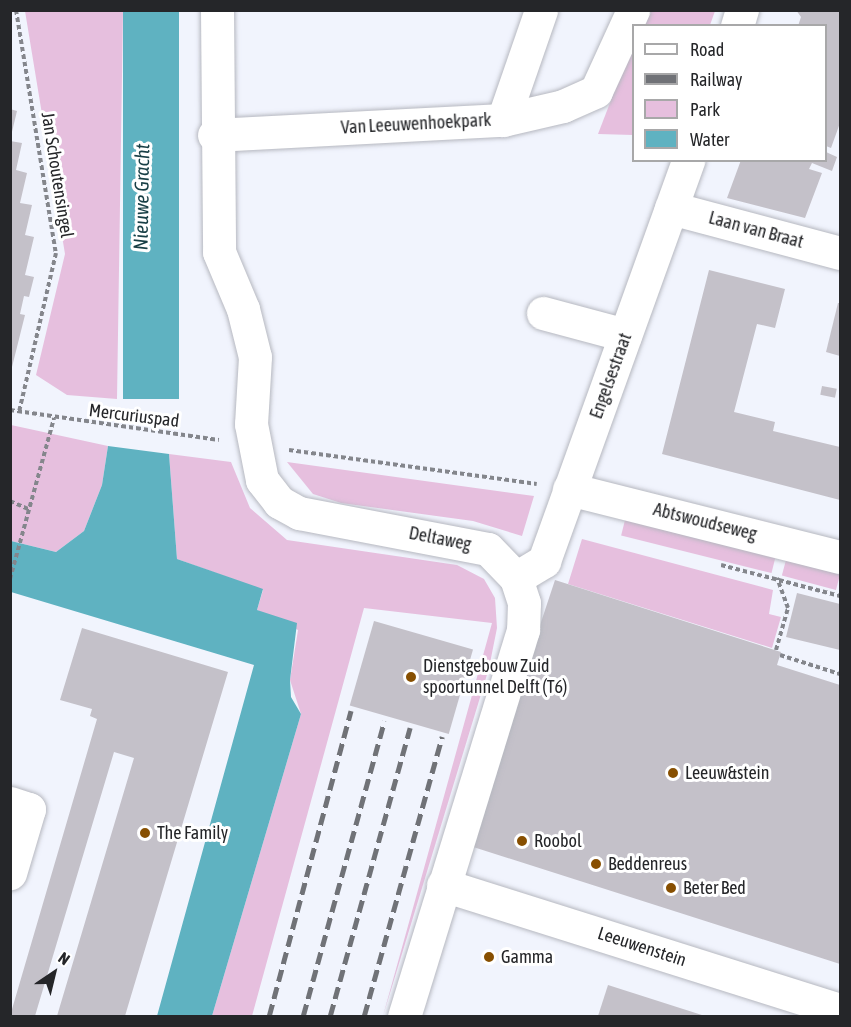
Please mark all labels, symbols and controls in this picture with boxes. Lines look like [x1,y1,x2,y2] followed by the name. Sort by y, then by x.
[632,24,827,162] legend
[690,39,724,60] text: Road
[690,69,742,90] text: Railway
[690,99,720,120] text: Park
[340,109,492,139] street label: Van Leeuwenhoekpark
[36,111,78,239] street label: Jan Schoutensingel
[690,129,729,150] text: Water
[128,143,154,251] water label: Nieuwe Gracht
[706,207,806,253] street label: Laan van Braat
[586,330,636,422] street label: Engelsestraat
[88,400,180,432] street label: Mercuriuspad
[651,499,759,545] street label: Abtswoudseweg
[407,522,473,556] street label: Deltaweg
[423,656,567,698] place label: Dienstgebouw Zuid spoortunnel Delft (T6)
[404,670,418,684] marker: Dienstgebouw Zuid spoortunnel Delft (T6)
[685,762,769,784] place label: Leeuw&stein
[666,766,680,780] marker: Leeuw&stein
[157,822,228,844] place label: The Family
[138,826,152,840] marker: The Family
[534,830,582,852] place label: Roobol
[515,834,529,848] marker: Roobol
[608,853,687,875] place label: Beddenreus
[589,857,603,871] marker: Beddenreus
[683,877,746,899] place label: Beter Bed
[664,881,678,895] marker: Beter Bed
[595,923,689,971] street label: Leeuwenstein
[24,943,84,1003] north arrow
[501,946,553,968] place label: Gamma
[55,948,73,968] text: N
[482,950,496,964] marker: Gamma

